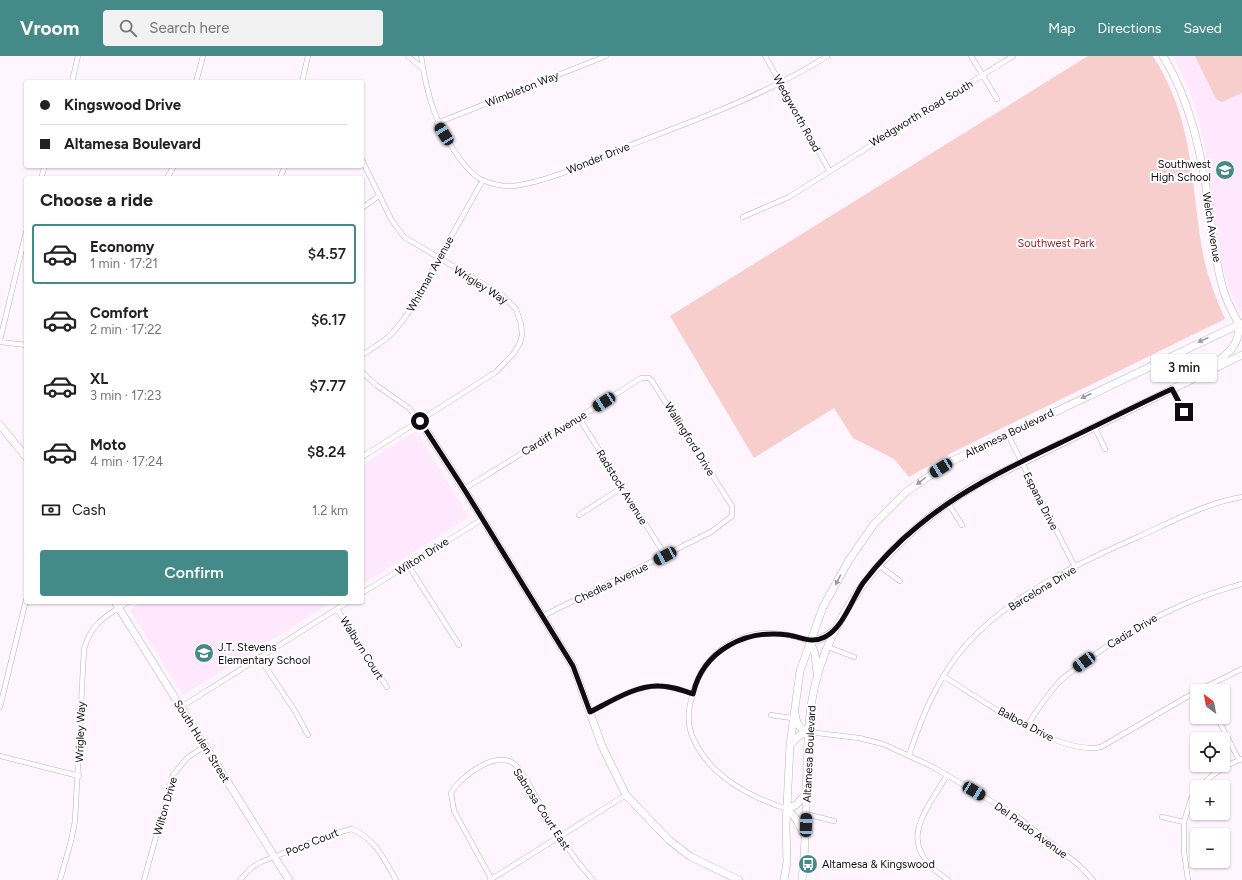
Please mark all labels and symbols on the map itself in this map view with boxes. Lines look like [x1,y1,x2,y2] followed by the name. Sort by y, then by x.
[484,69,561,110] street label: Wimbleton Way
[770,73,823,154] street label: Wedgworth Road
[867,77,975,149] street label: Wedgworth Road South
[433,121,455,147] car
[565,140,632,177] street label: Wonder Drive
[1151,158,1211,184] place label: Southwest High School
[1214,159,1236,181] school or university icon: Southwest High School
[1200,191,1223,263] street label: Welch Avenue
[404,234,457,314] street label: Whitman Avenue
[1018,237,1095,250] park label: Southwest Park
[451,264,510,307] street label: Wrigley Way
[1197,338,1209,344] one-way arrow
[1151,354,1217,382] callout: 3 min
[591,390,617,414] car
[1080,393,1092,400] one-way arrow
[662,400,717,479] street label: Wallingford Drive
[1175,403,1193,421] route end
[963,406,1056,461] street label: Altamesa Boulevard
[519,408,589,459] street label: Cardiff Avenue
[411,412,429,430] route start
[593,447,650,527] street label: Radstock Avenue
[928,457,954,479] car
[1020,470,1061,533] street label: Espana Drive
[915,477,926,485] one-way arrow
[393,535,451,578] street label: Wilton Drive
[652,545,678,567] car
[572,560,650,607] street label: Chedlea Avenue
[1006,563,1078,614] street label: Barcelona Drive
[835,574,841,586] one-way arrow
[1105,611,1160,651] street label: Cadiz Drive
[337,614,386,682] street label: Walburn Court
[218,641,310,667] place label: J.T. Stevens Elementary School
[193,642,215,664] school or university icon: J.T. Stevens Elementary School
[1071,650,1097,674] car
[1190,684,1230,724] north arrow
[171,698,232,785] street label: South Hulen Street
[73,701,88,763] street label: Wrigley Way
[996,704,1056,745] street label: Balboa Drive
[800,705,819,803] street label: Altamesa Boulevard
[510,766,573,853] street label: Sabrosa Court East
[151,775,180,837] street label: Wilton Drive
[961,780,987,802] car
[992,800,1070,861] street label: Del Prado Avenue
[800,813,812,837] car
[284,826,341,859] street label: Poco Court
[797,853,819,875] bus stop icon: Altamesa & Kingswood
[822,858,935,871] place label: Altamesa & Kingswood

